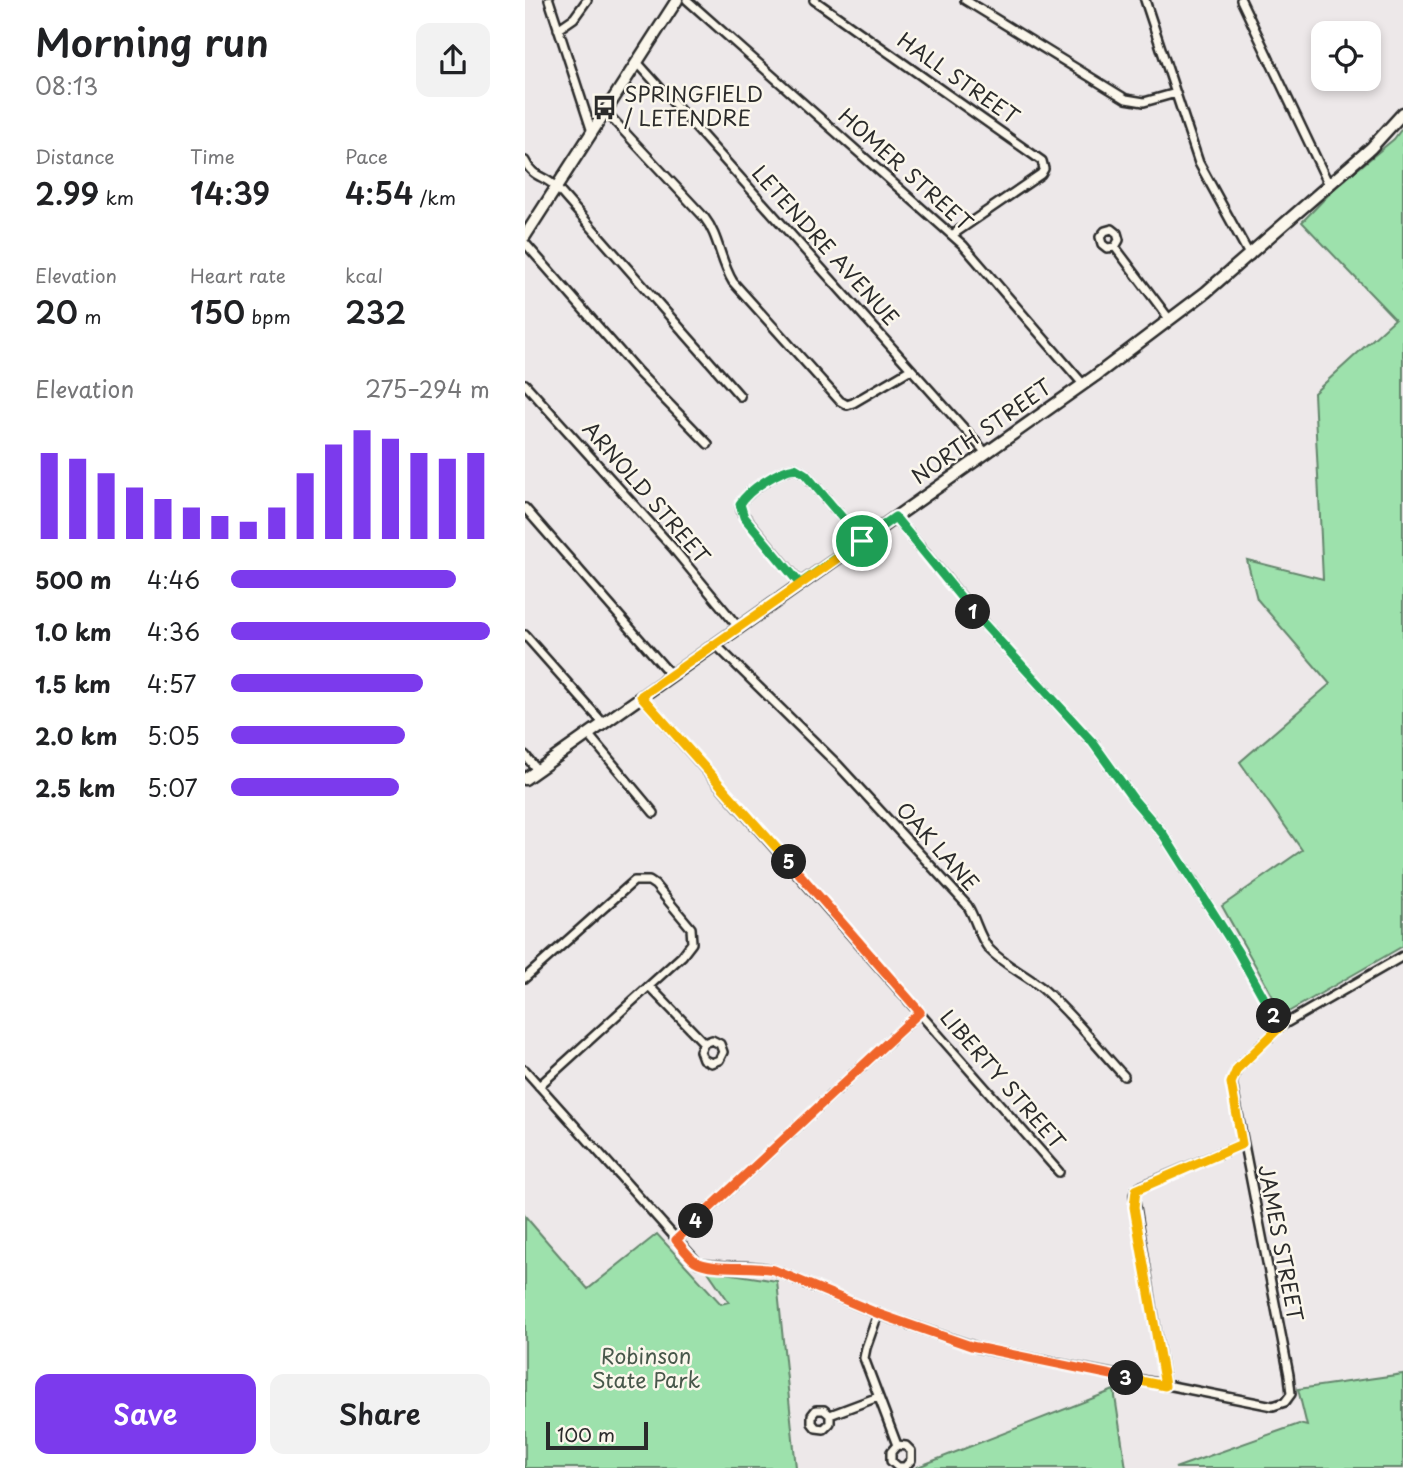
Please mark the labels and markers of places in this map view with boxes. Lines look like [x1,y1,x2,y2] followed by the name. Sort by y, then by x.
[624,77,763,133] place label: SPRINGFIELD / LETENDRE
[590,93,618,121] bus stop icon: SPRINGFIELD / LETENDRE
[832,511,892,571] pin
[955,594,991,630] pin: 1
[771,844,807,880] pin: 5
[1257,998,1291,1034] pin: 2
[679,1204,713,1238] pin: 4
[1109,1360,1143,1396] pin: 3

